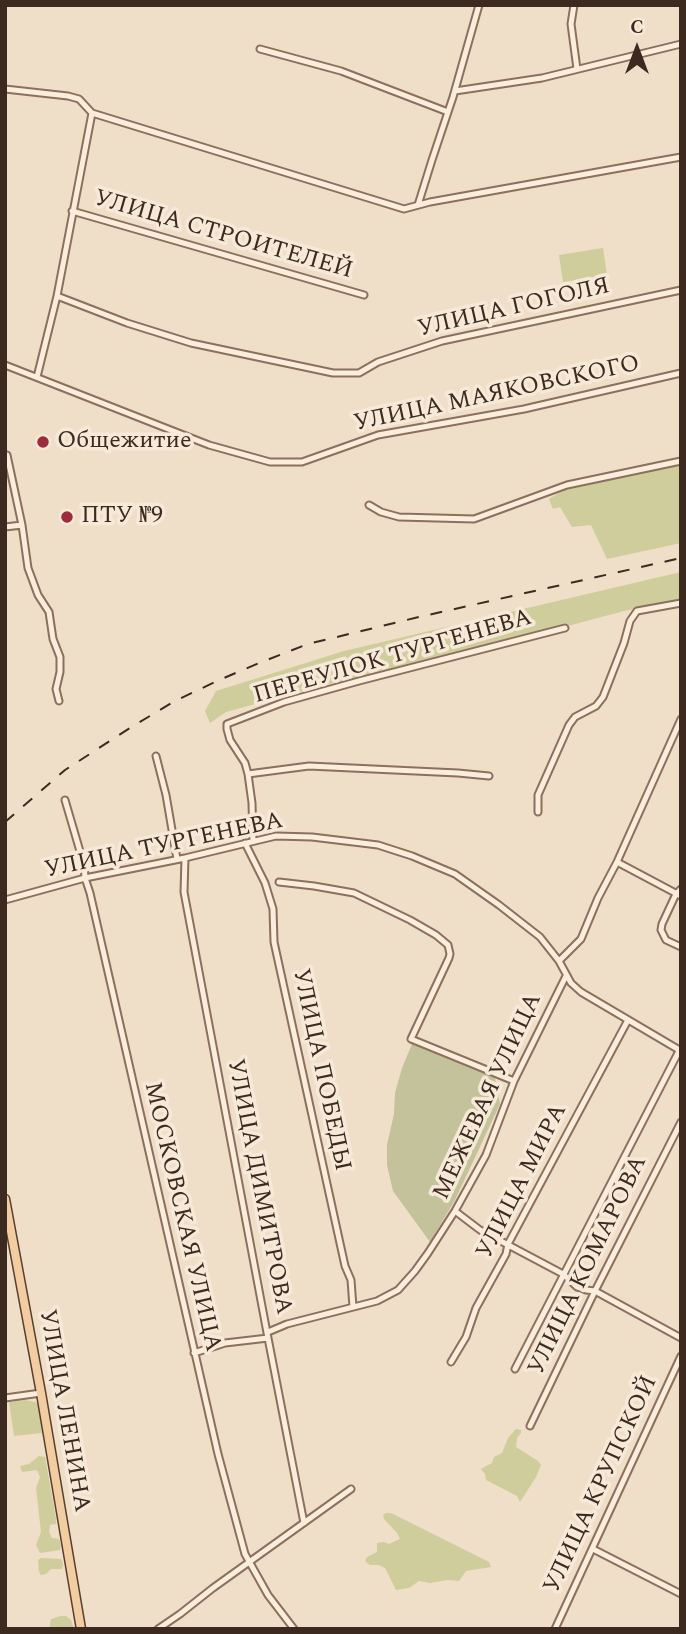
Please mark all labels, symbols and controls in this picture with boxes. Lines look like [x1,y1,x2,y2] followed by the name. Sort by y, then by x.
[630,13,644,42] text: С
[602,14,672,84] north arrow
[90,185,356,287] street label: УЛИЦА СТРОИТЕЛЕЙ
[415,273,613,345] street label: УЛИЦА ГОГОЛЯ
[351,351,643,439] street label: УЛИЦА МАЯКОВСКОГО
[57,428,192,456] place label: Общежитие
[35,434,51,450] marker: Общежитие
[81,503,163,531] place label: ПТУ №9
[59,509,75,525] marker: ПТУ №9
[251,604,535,712] street label: ПЕРЕУЛОК ТУРГЕНЕВА
[42,808,286,886] street label: УЛИЦА ТУРГЕНЕВА
[284,966,356,1174] street label: УЛИЦА ПОБЕДЫ
[429,989,549,1205] street label: МЕЖЕВАЯ УЛИЦА
[219,1057,297,1317] street label: УЛИЦА ДИМИТРОВА
[136,1079,226,1355] street label: МОСКОВСКАЯ УЛИЦА
[471,1100,575,1264] street label: УЛИЦА МИРА
[523,1151,655,1381] street label: УЛИЦА КОМАРОВА
[31,1307,95,1515] street label: УЛИЦА ЛЕНИНА
[539,1372,665,1598] street label: УЛИЦА КРУПСКОЙ

